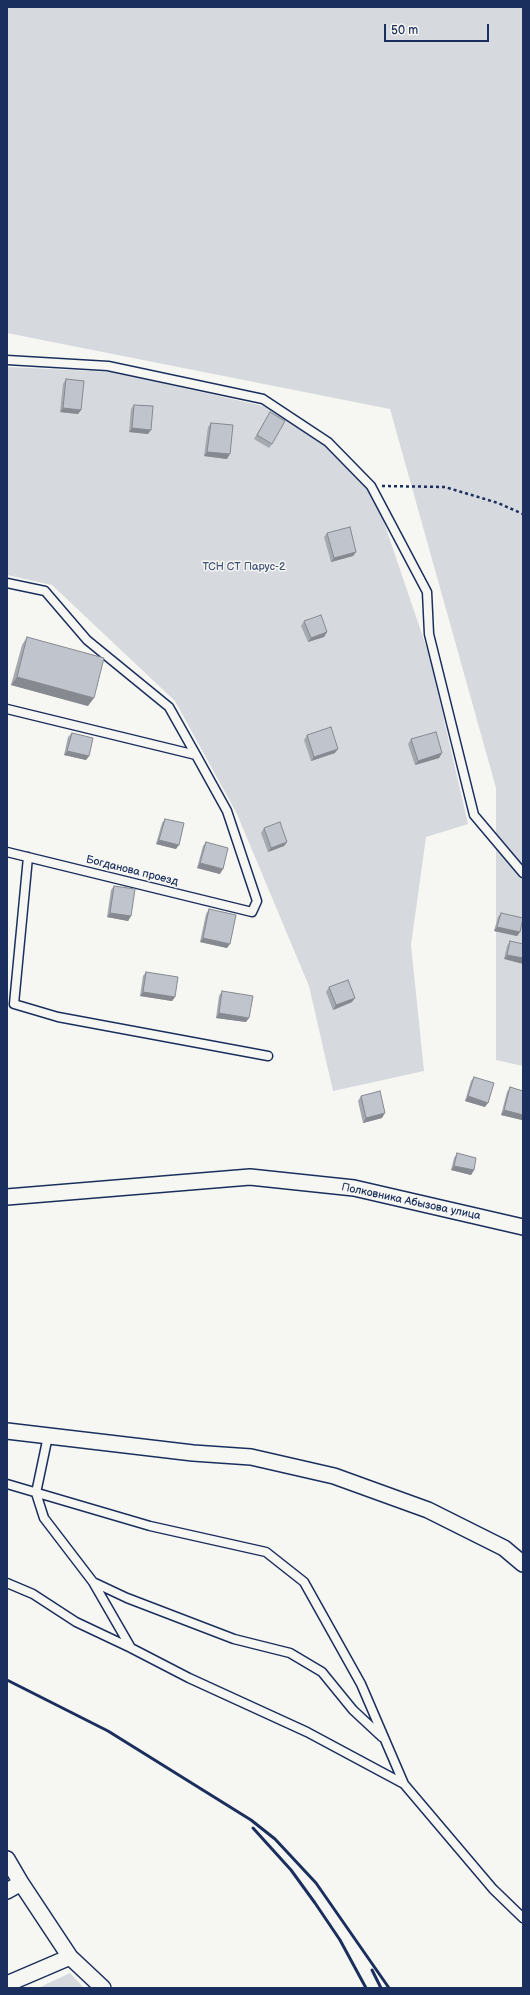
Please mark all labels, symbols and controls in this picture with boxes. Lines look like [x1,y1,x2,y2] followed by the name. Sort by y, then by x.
[386,16,491,42] scale bar
[391,23,418,38] text: 50 m
[202,560,286,574] park label: ТСН СТ Парус-2
[85,853,179,889] street label: Богданова проезд
[340,1181,482,1223] street label: Полковника Абызова улица

